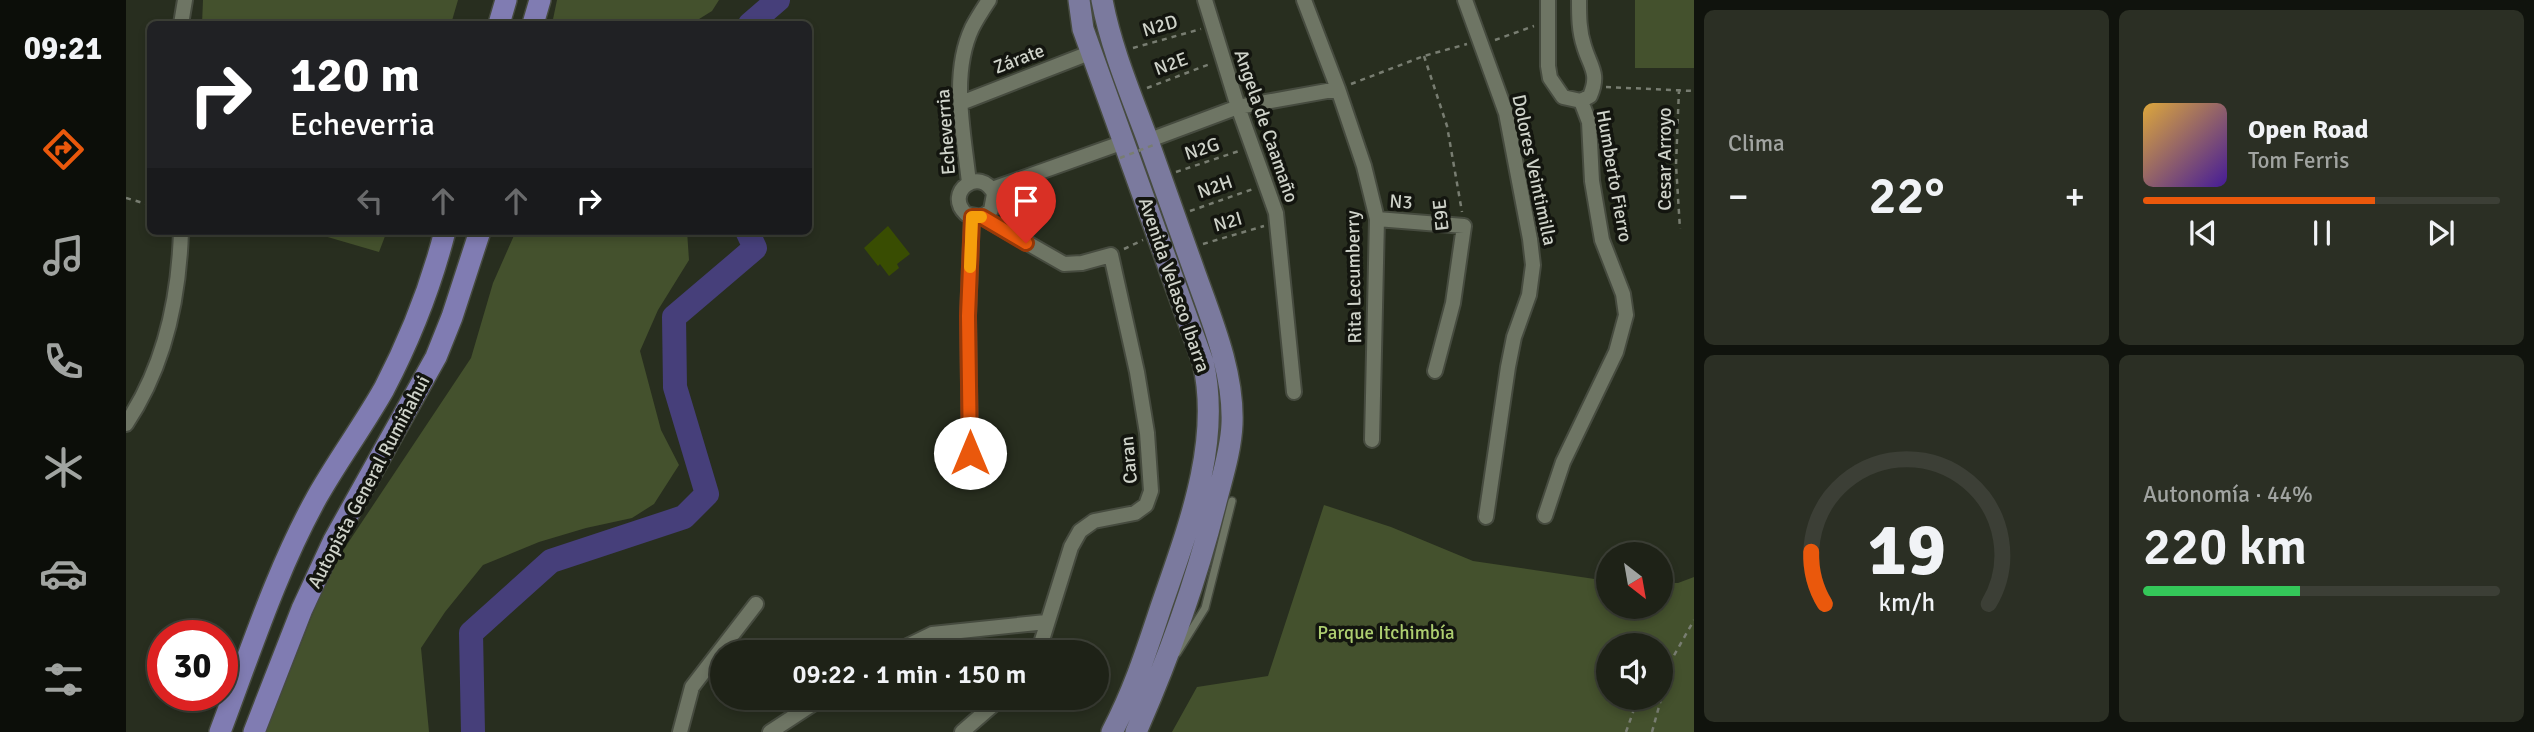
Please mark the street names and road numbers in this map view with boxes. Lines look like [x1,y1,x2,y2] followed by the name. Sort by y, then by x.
[1140,10,1180,42] street label: N2D
[990,38,1048,80] street label: Zárate
[1229,46,1303,206] street label: Angela de Caamaño
[1151,47,1191,81] street label: N2E
[931,88,961,176] street label: Echeverria
[1506,92,1562,248] street label: Dolores Veintimilla
[1653,107,1677,211] street label: Cesar Arroyo
[1591,108,1637,244] street label: Humberto Fierro
[1181,132,1223,166] street label: N2G
[1194,170,1236,204] street label: N2H
[1389,189,1413,215] street label: N3
[1133,194,1215,376] street label: Avenida Velasco Ibarra
[1427,198,1455,232] street label: E9E
[1211,207,1245,237] street label: N2I
[1341,210,1367,344] street label: Rita Lecumberry
[303,372,435,592] street label: Autopista General Rumiñahui
[1115,435,1143,485] street label: Caran

